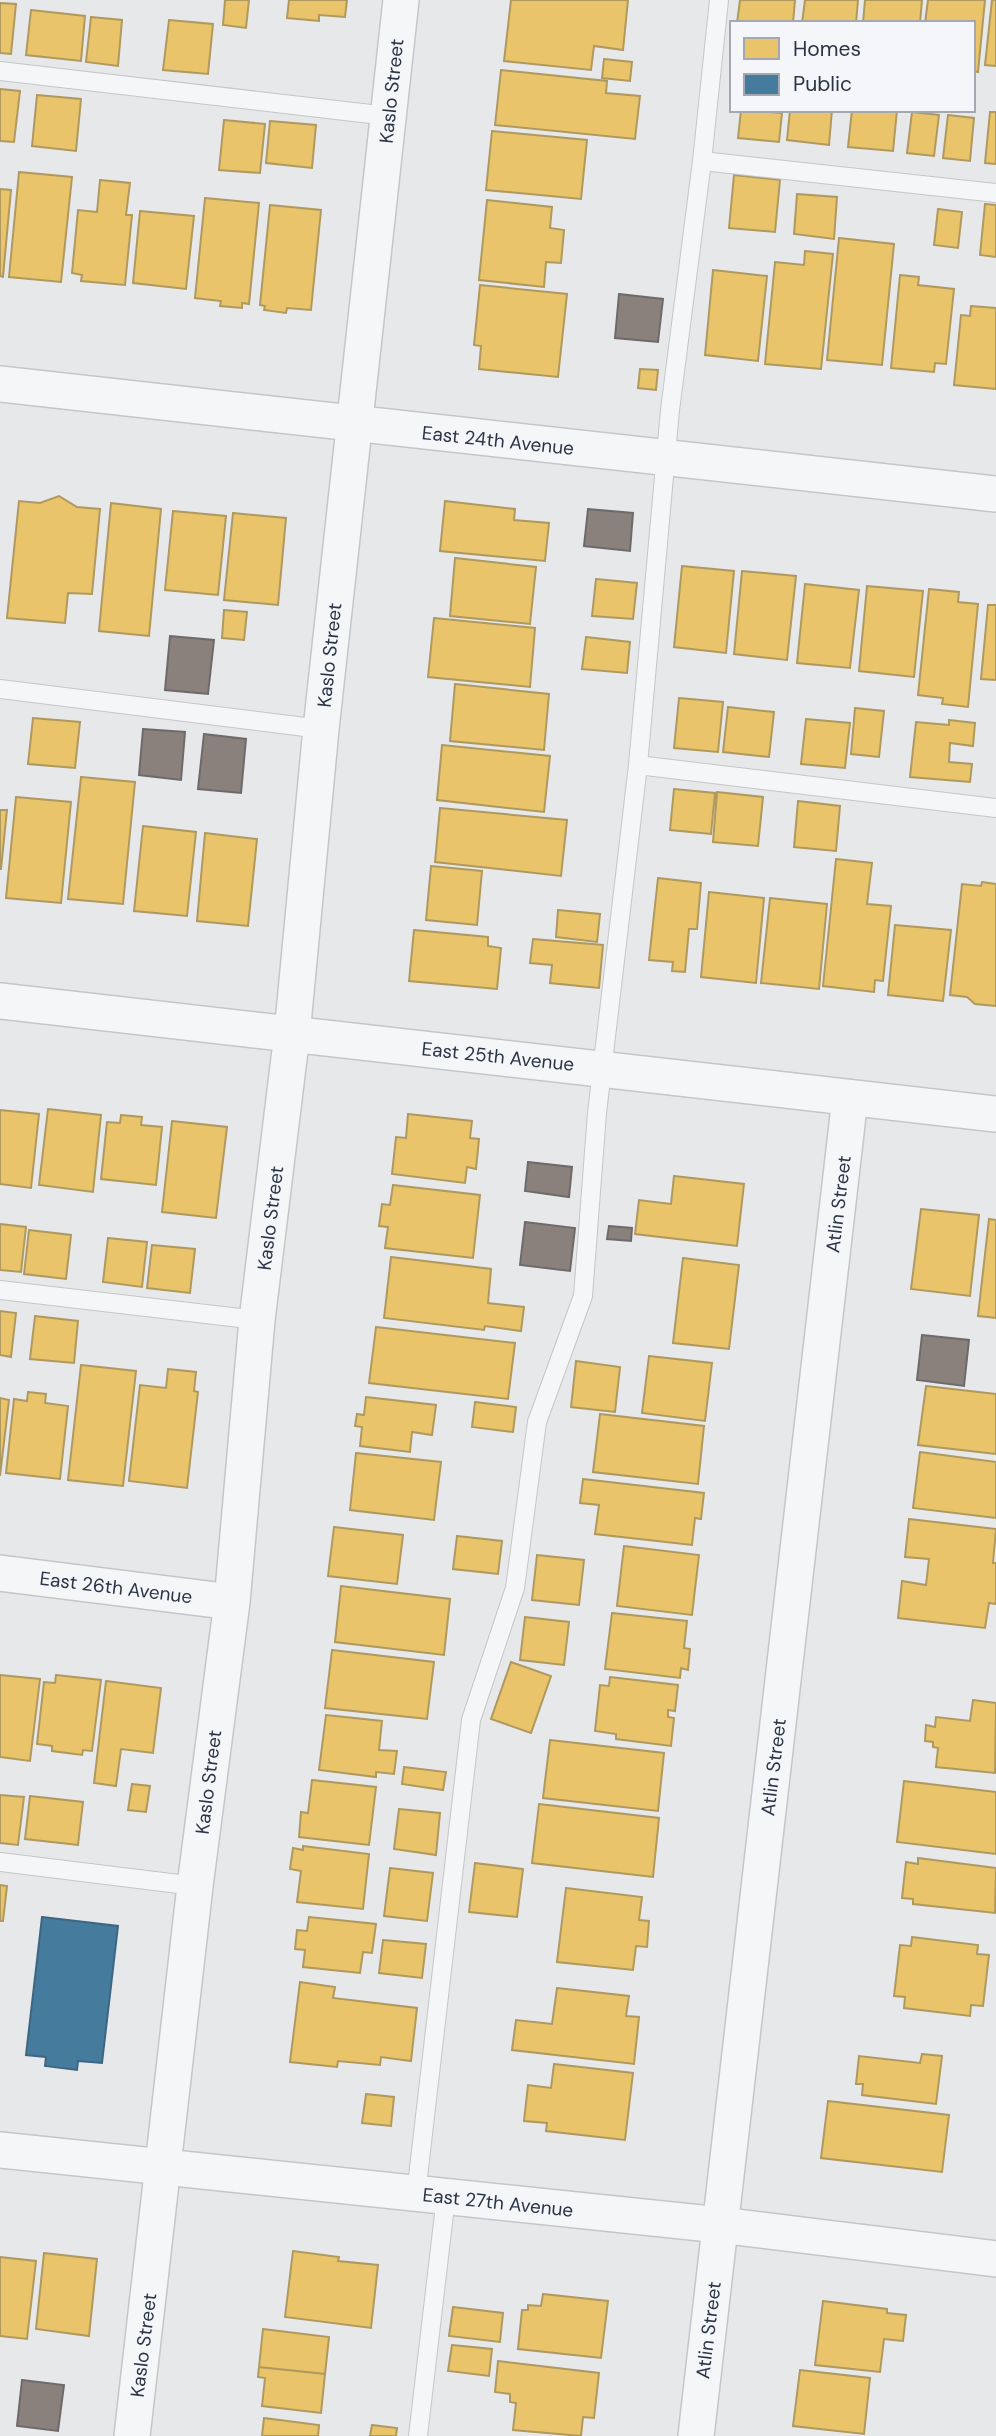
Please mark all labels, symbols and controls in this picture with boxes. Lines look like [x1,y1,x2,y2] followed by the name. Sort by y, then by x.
[730,21,975,112] legend
[793,35,861,63] text: Homes
[374,38,409,145] street label: Kaslo Street
[793,70,852,98] text: Public
[421,420,575,461] street label: East 24th Avenue
[312,602,347,709] street label: Kaslo Street
[420,1036,575,1077] street label: East 25th Avenue
[820,1154,857,1254] street label: Atlin Street
[252,1164,289,1272] street label: Kaslo Street
[38,1566,194,1609] street label: East 26th Avenue
[755,1717,792,1817] street label: Atlin Street
[190,1728,227,1836] street label: Kaslo Street
[421,2182,575,2223] street label: East 27th Avenue
[690,2280,727,2380] street label: Atlin Street
[125,2291,162,2399] street label: Kaslo Street

